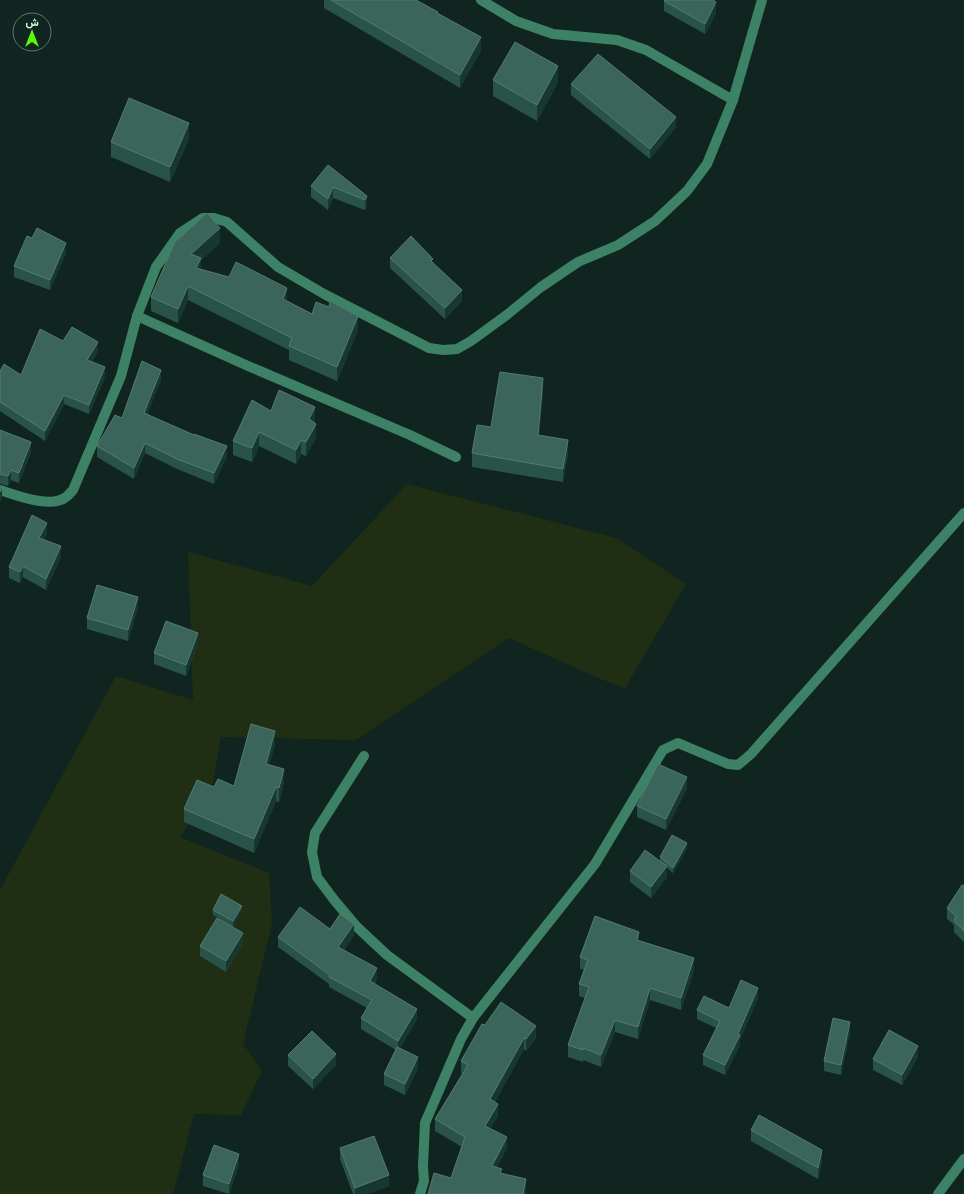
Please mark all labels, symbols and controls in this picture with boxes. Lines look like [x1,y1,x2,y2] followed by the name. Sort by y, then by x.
[12,12,52,52] north arrow
[25,16,39,29] text: ش

